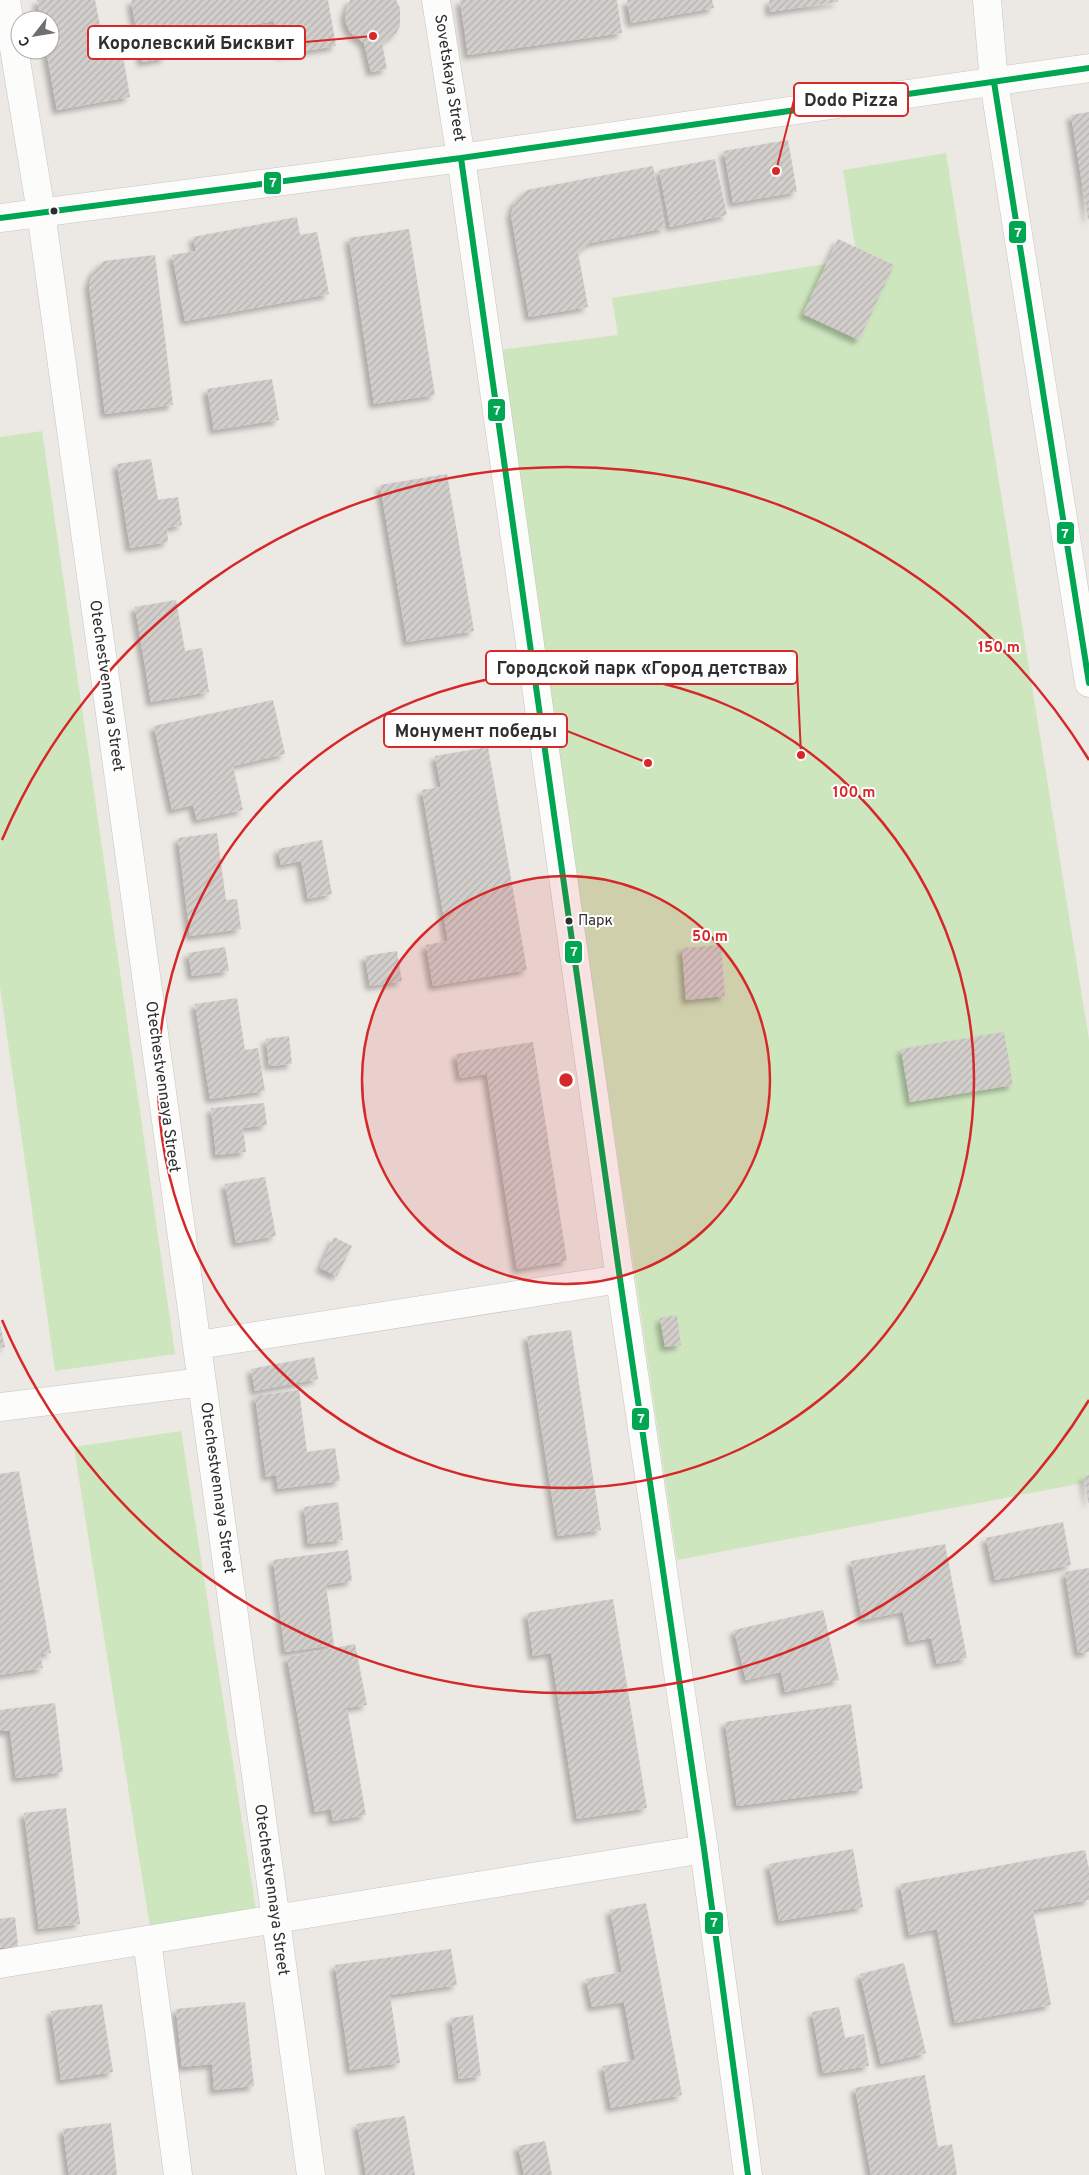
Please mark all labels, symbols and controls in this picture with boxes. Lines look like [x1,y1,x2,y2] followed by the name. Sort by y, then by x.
[10,10,60,60] north arrow
[429,13,469,143] street label: Sovetskaya Street
[88,26,305,59] callout: Королевский Бисквит
[16,33,35,49] text: С
[98,33,295,56] text: Королевский Бисквит
[794,83,908,116] callout: Dodo Pizza
[804,90,898,113] text: Dodo Pizza
[263,171,282,195] line badge: 7
[269,175,277,192] text: 7
[49,206,59,216] unlabelled marker
[1008,220,1027,244] line badge: 7
[1014,225,1022,242] text: 7
[487,398,506,422] line badge: 7
[493,403,501,420] text: 7
[1056,521,1075,545] line badge: 7
[1061,526,1069,543] text: 7
[84,599,128,773] street label: Otechestvennaya Street
[978,639,1020,658] text: 150 m
[486,651,797,684] callout: Городской парк «Город детства»
[496,658,788,681] text: Городской парк «Город детства»
[384,714,567,747] callout: Монумент победы
[395,721,557,744] text: Монумент победы
[833,784,875,803] text: 100 m
[578,912,613,931] place label: Парк
[564,916,574,926] marker: Парк
[692,928,728,947] text: 50 m
[564,940,583,964] line badge: 7
[570,944,578,961] text: 7
[140,1000,184,1174] street label: Otechestvennaya Street
[557,1071,575,1089] centre of rings
[195,1401,239,1575] street label: Otechestvennaya Street
[631,1407,650,1431] line badge: 7
[637,1411,645,1428] text: 7
[249,1803,293,1977] street label: Otechestvennaya Street
[704,1911,724,1935] line badge: 7
[710,1915,718,1932] text: 7

